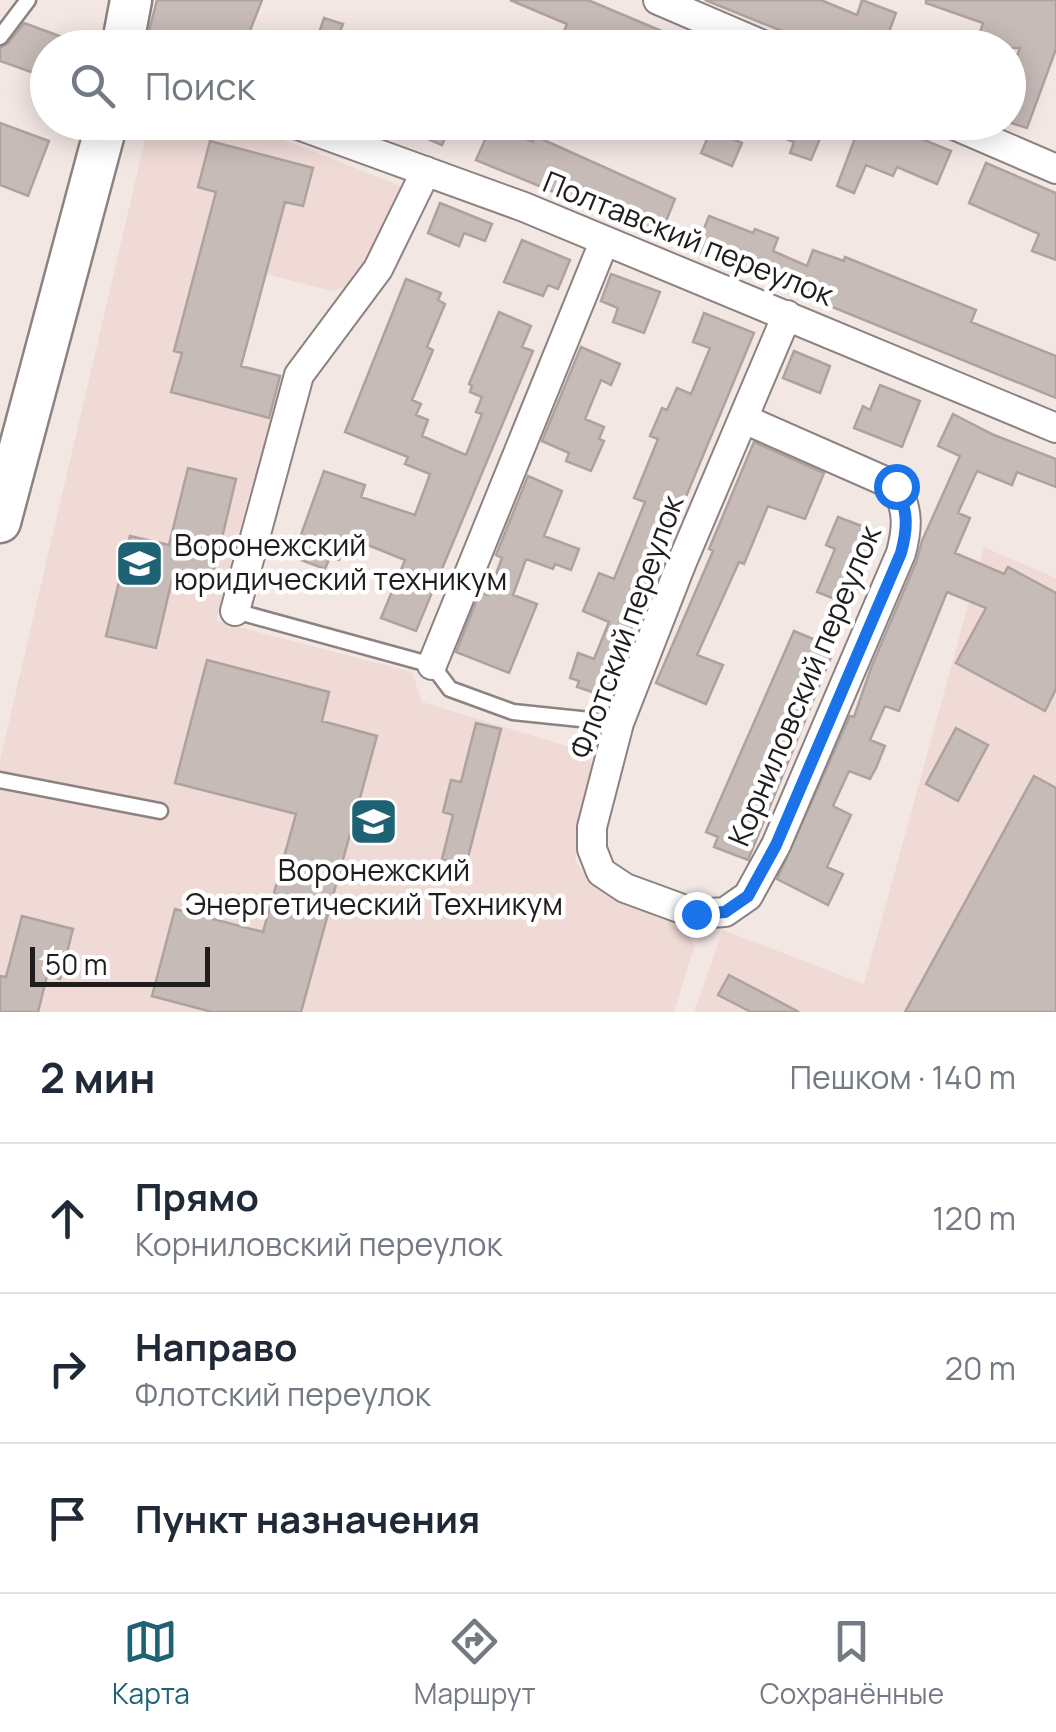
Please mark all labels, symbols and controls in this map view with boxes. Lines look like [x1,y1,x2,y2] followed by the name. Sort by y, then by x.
[30,30,1026,140] search box
[65,58,120,113] icon: search
[145,59,255,111] text: Поиск
[537,161,841,315] street label: Полтавский переулок
[874,464,920,510] route start
[559,488,693,764] street label: Флотский переулок
[717,518,890,852] street label: Корниловский переулок
[174,524,507,599] place label: Воронежский юридический техникум
[113,537,165,589] school or university icon: Воронежский юридический техникум
[348,796,400,848] school or university icon: Воронежский Энергетический Техникум
[185,849,563,924] place label: Воронежский Энергетический Техникум
[674,892,720,938] route end
[30,942,210,986] scale bar
[45,945,108,983] text: 50 m
[40,1048,156,1106] text: 2 мин
[790,1055,1016,1099] text: Пешком · 140 m
[135,1170,259,1222] text: Прямо
[40,1191,95,1246] icon: ahead
[932,1196,1016,1240] text: 120 m
[135,1222,502,1266] text: Корниловский переулок
[135,1320,297,1372] text: Направо
[40,1341,95,1396] icon: right
[945,1346,1016,1390] text: 20 m
[135,1372,431,1416] text: Флотский переулок
[40,1491,95,1546] icon: arrive
[135,1492,480,1544] text: Пункт назначения
[112,1614,190,1712] tab: Карта
[414,1614,536,1712] tab: Маршрут
[760,1614,944,1712] tab: Сохранённые

